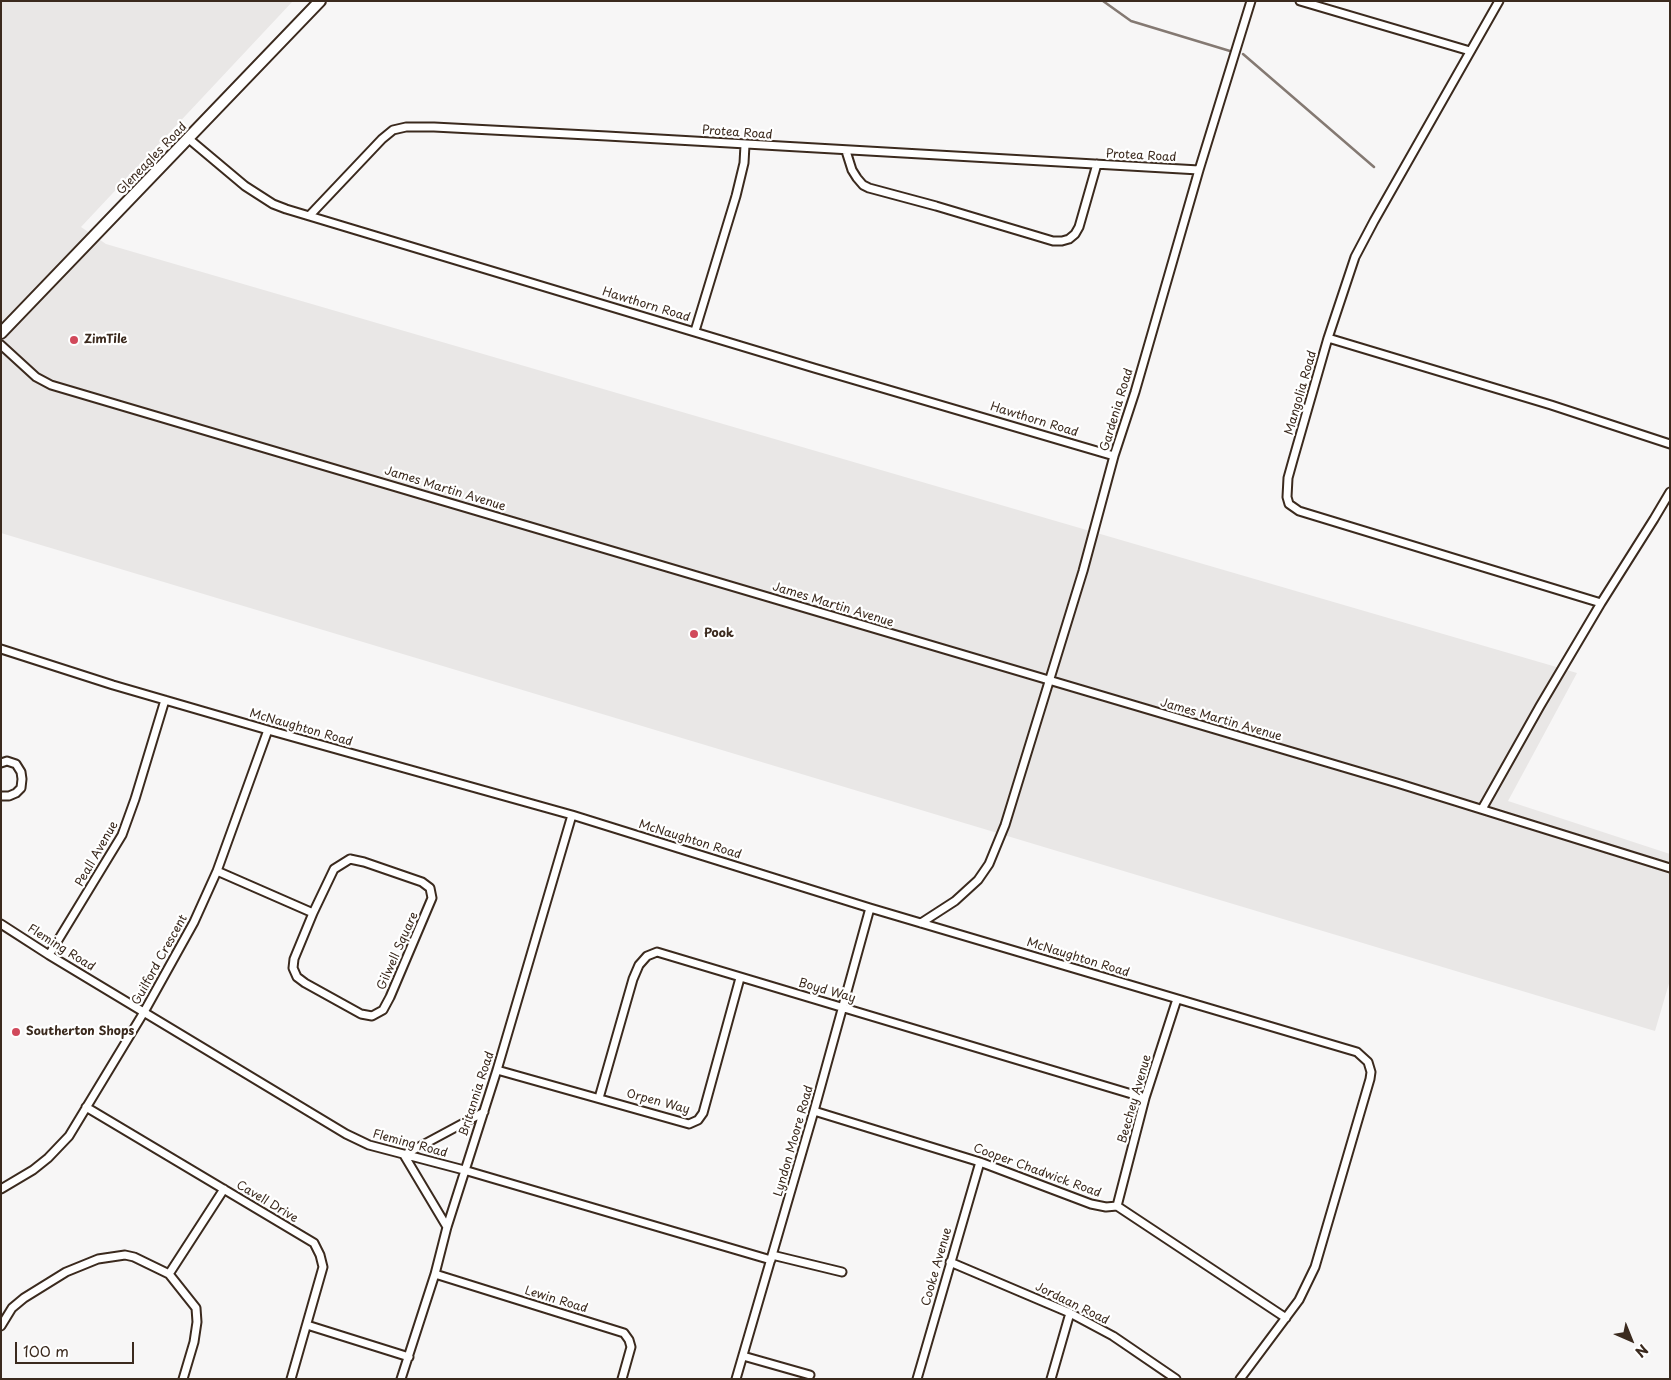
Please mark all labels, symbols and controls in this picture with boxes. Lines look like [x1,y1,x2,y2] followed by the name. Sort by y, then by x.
[114,120,190,198] street label: Gleneagles Road
[701,123,773,143] street label: Protea Road
[1105,147,1177,165] street label: Protea Road
[600,285,692,325] street label: Hawthorn Road
[84,333,127,347] place label: ZimTile
[68,334,80,346] marker: ZimTile
[1282,349,1320,437] street label: Mangolia Road
[1098,367,1136,453] street label: Gardenia Road
[988,400,1080,440] street label: Hawthorn Road
[383,464,507,514] street label: James Martin Avenue
[771,580,895,630] street label: James Martin Avenue
[704,627,734,641] place label: Pook
[688,628,700,640] marker: Pook
[1159,696,1283,744] street label: James Martin Avenue
[248,706,354,750] street label: McNaughton Road
[637,818,743,862] street label: McNaughton Road
[73,819,121,889] street label: Peall Avenue
[374,910,422,992] street label: Gilwell Square
[129,912,191,1008] street label: Guilford Crescent
[25,922,97,974] street label: Fleming Road
[1025,936,1131,980] street label: McNaughton Road
[797,976,857,1006] street label: Boyd Way
[26,1025,134,1039] place label: Southerton Shops
[10,1026,22,1038] marker: Southerton Shops
[456,1050,498,1138] street label: Britannia Road
[1115,1053,1155,1145] street label: Beechey Avenue
[771,1084,817,1198] street label: Lyndon Moore Road
[625,1087,691,1117] street label: Orpen Way
[371,1127,449,1161] street label: Fleming Road
[971,1141,1103,1201] street label: Cooper Chadwick Road
[234,1178,300,1226] street label: Cavell Drive
[919,1226,955,1308] street label: Cooke Avenue
[1033,1280,1111,1328] street label: Jordaan Road
[523,1284,589,1316] street label: Lewin Road
[1606,1315,1656,1365] north arrow
[18,1332,136,1364] scale bar
[23,1339,69,1362] text: 100 m
[1630,1340,1653,1363] text: N

